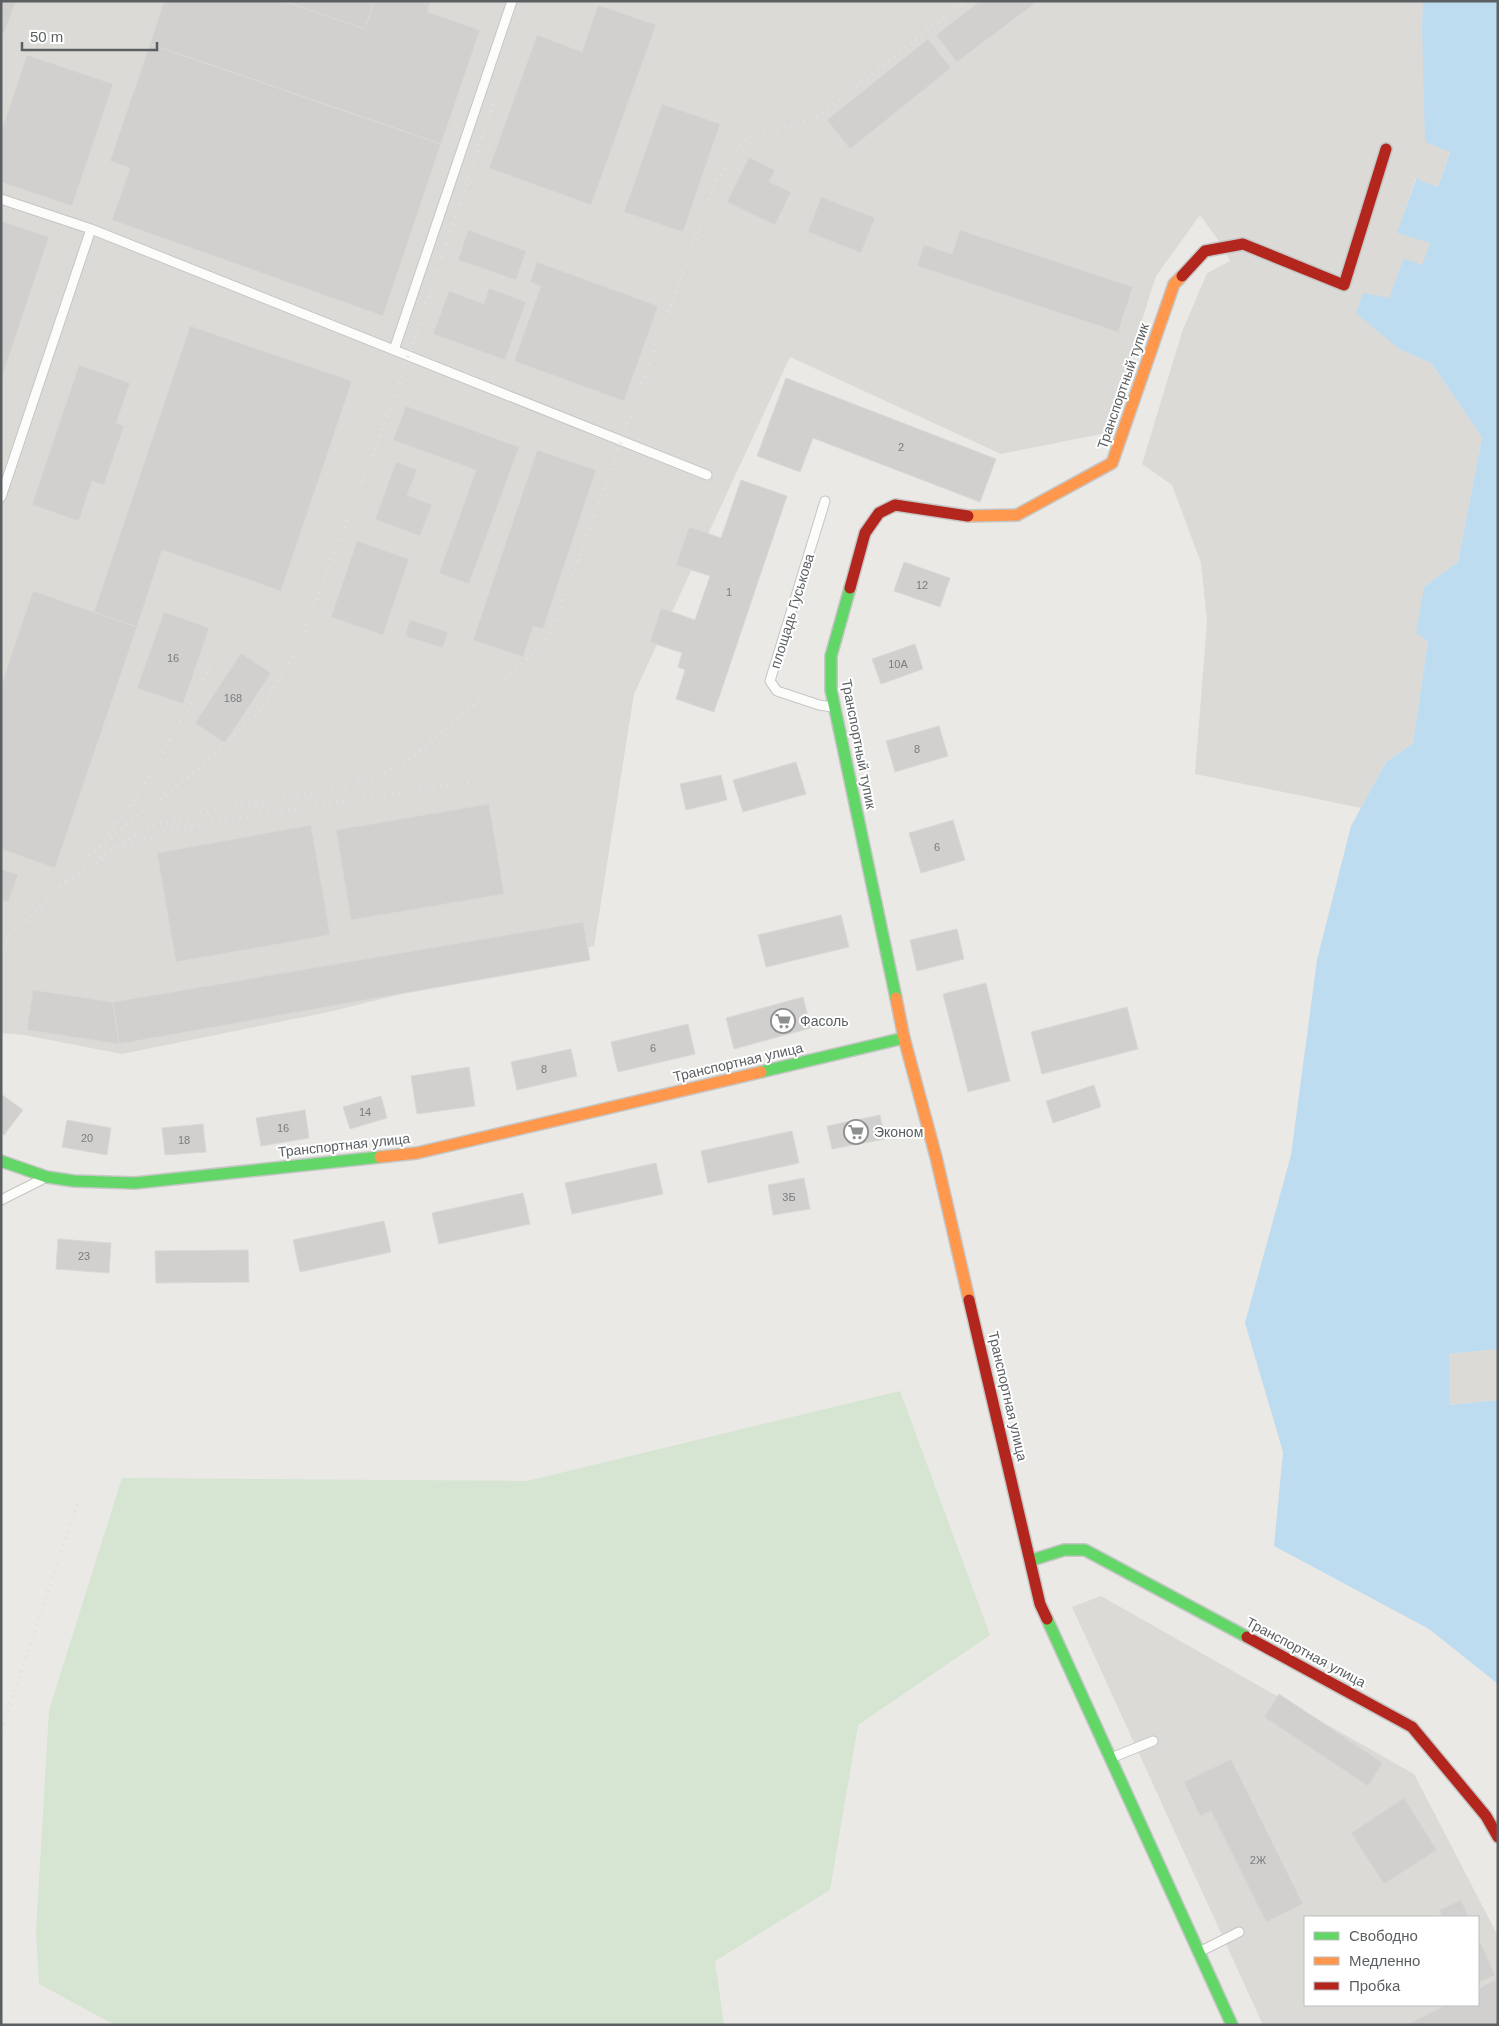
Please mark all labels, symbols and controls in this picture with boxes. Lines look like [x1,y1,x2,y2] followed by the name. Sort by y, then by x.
[22,20,158,52] scale bar
[30,28,63,45] text: 50 m
[1094,320,1152,451] street label: Транспортный тупик
[898,441,904,453] house number: 2
[767,551,817,670] street label: площадь Гуськова
[916,579,928,591] house number: 12
[726,586,732,598] house number: 1
[167,652,179,664] house number: 16
[888,658,908,670] house number: 10А
[839,678,880,811] street label: Транспортный тупик
[224,692,242,704] house number: 168
[914,743,920,755] house number: 8
[934,841,940,853] house number: 6
[770,1008,796,1034] supermarket icon: Фасоль
[800,1013,849,1029] place label: Фасоль
[671,1039,805,1085] street label: Транспортная улица
[650,1042,656,1054] house number: 6
[541,1063,547,1075] house number: 8
[359,1106,371,1118] house number: 14
[843,1119,869,1145] supermarket icon: Эконом
[277,1122,289,1134] house number: 16
[874,1124,923,1140] place label: Эконом
[277,1130,411,1160] street label: Транспортная улица
[81,1132,93,1144] house number: 20
[178,1134,190,1146] house number: 18
[782,1191,796,1203] house number: 3Б
[78,1250,90,1262] house number: 23
[985,1329,1031,1463] street label: Транспортная улица
[1244,1614,1369,1690] street label: Транспортная улица
[1250,1854,1266,1866] house number: 2Ж
[1304,1916,1479,2006] legend
[1349,1927,1418,1944] text: Свободно
[1349,1952,1420,1969] text: Медленно
[1349,1977,1401,1994] text: Пробка

